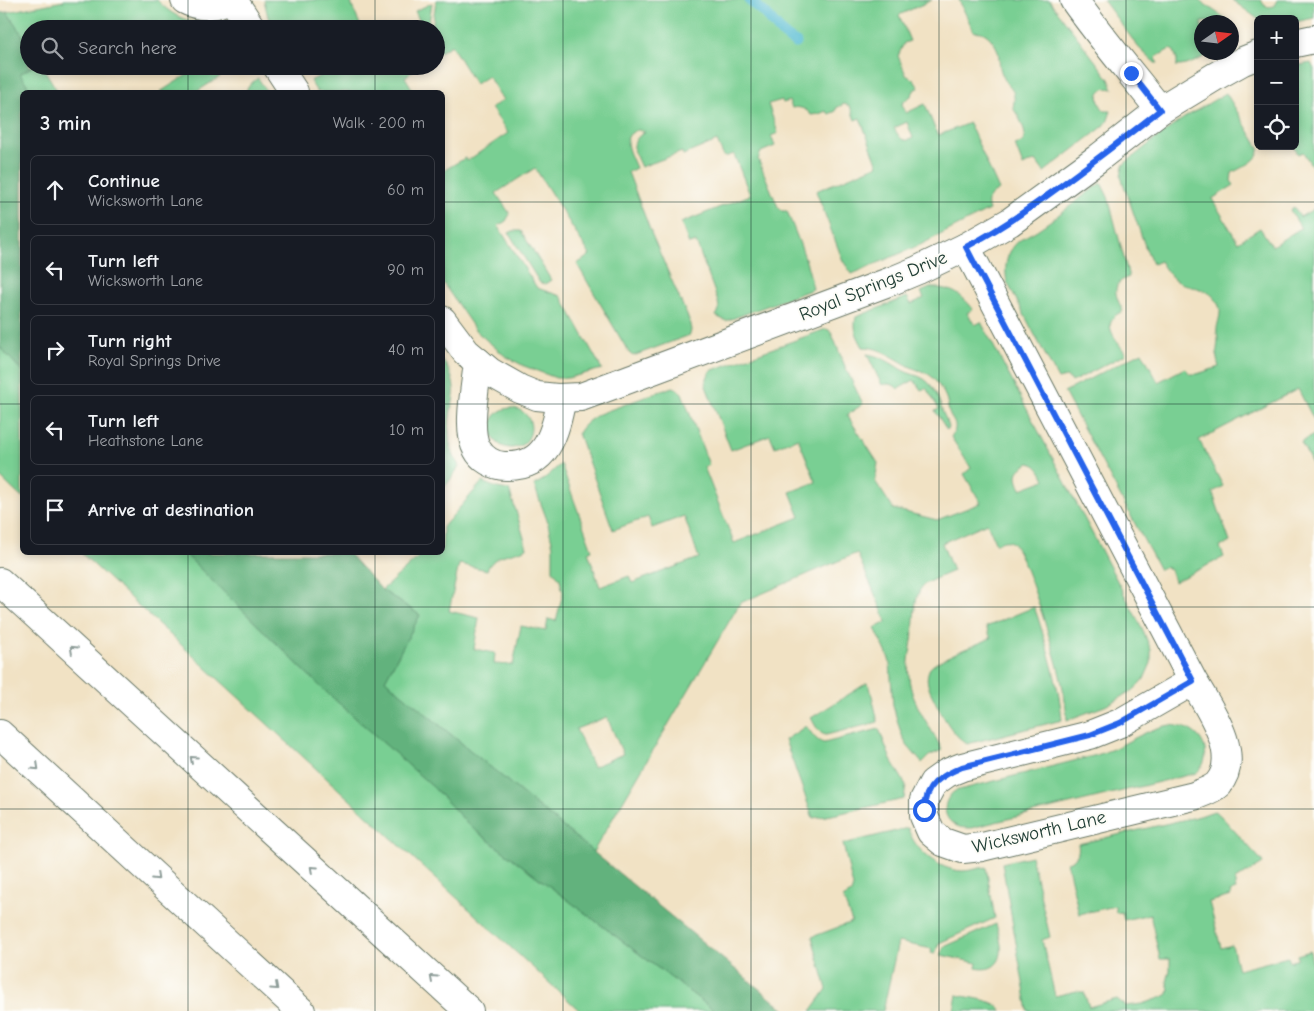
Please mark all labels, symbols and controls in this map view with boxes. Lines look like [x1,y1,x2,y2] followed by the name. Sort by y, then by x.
[1194,15,1239,60] north arrow
[1254,15,1299,150] map controls
[1254,15,1299,60] button: +
[20,20,445,75] search box
[38,34,66,62] icon: search
[78,37,177,59] text: Search here
[1254,60,1299,105] button: −
[1120,62,1143,85] route end
[1254,105,1299,150] button: locate
[40,111,91,135] text: 3 min
[333,114,425,132] text: Walk · 200 m
[88,170,160,192] text: Continue
[41,176,69,204] icon: ahead
[387,181,424,199] text: 60 m
[88,192,203,210] text: Wicksworth Lane
[796,246,950,326] street label: Royal Springs Drive
[88,250,159,272] text: Turn left
[41,256,69,284] icon: left
[387,261,424,279] text: 90 m
[88,272,203,290] text: Wicksworth Lane
[88,330,172,352] text: Turn right
[41,336,69,364] icon: right
[388,341,424,359] text: 40 m
[88,352,221,370] text: Royal Springs Drive
[88,410,159,432] text: Turn left
[41,416,69,444] icon: left
[389,421,424,439] text: 10 m
[88,432,203,450] text: Heathstone Lane
[41,496,69,524] icon: arrive
[88,499,254,521] text: Arrive at destination
[70,646,79,655] one-way arrow
[189,756,198,765] one-way arrow
[30,761,39,770] one-way arrow
[913,799,936,822] route start
[970,806,1108,858] street label: Wicksworth Lane
[309,866,318,875] one-way arrow
[150,871,159,880] one-way arrow
[429,975,438,984] one-way arrow
[270,981,279,990] one-way arrow

